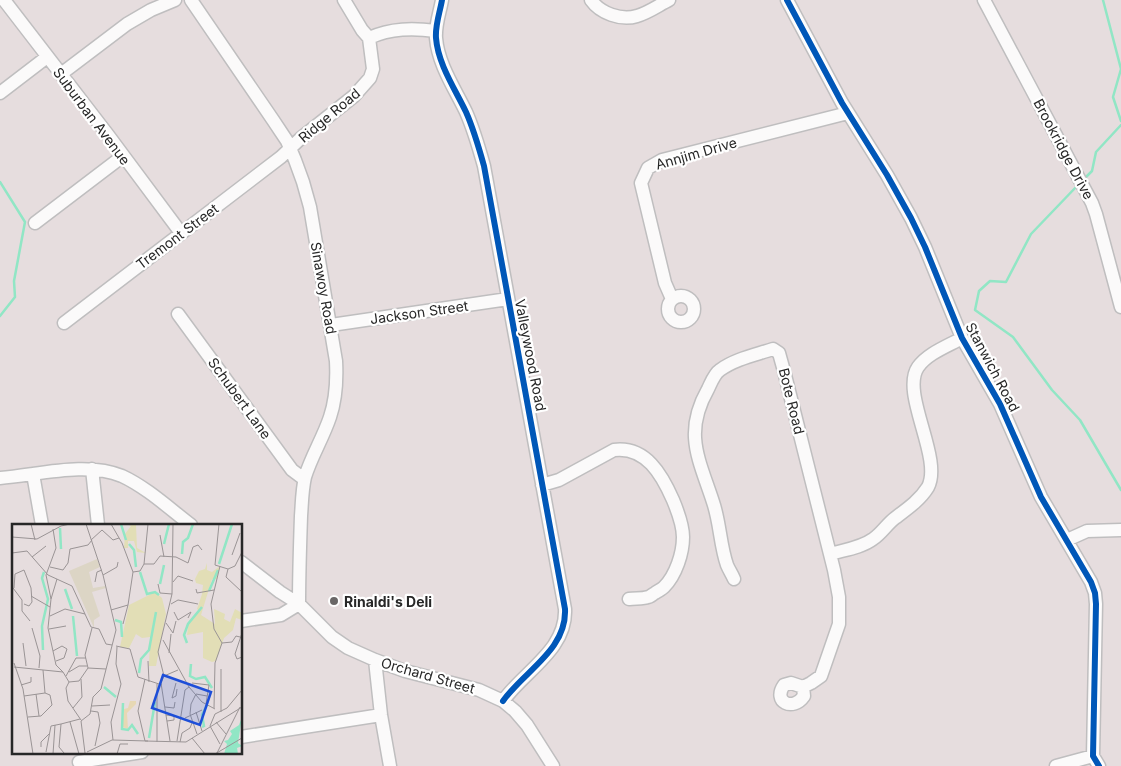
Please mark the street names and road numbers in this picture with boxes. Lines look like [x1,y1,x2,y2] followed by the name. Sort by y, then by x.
[50,64,134,168] street label: Suburban Avenue
[295,84,363,146] street label: Ridge Road
[1030,96,1098,202] street label: Brookridge Drive
[653,133,739,173] street label: Annjim Drive
[133,199,222,272] street label: Tremont Street
[308,241,340,335] street label: Sinawoy Road
[369,297,470,327] street label: Jackson Street
[512,298,550,412] street label: Valleywood Road
[962,319,1024,415] street label: Stanwich Road
[205,354,275,442] street label: Schubert Lane
[776,366,808,436] street label: Bote Road
[379,653,477,697] street label: Orchard Street

